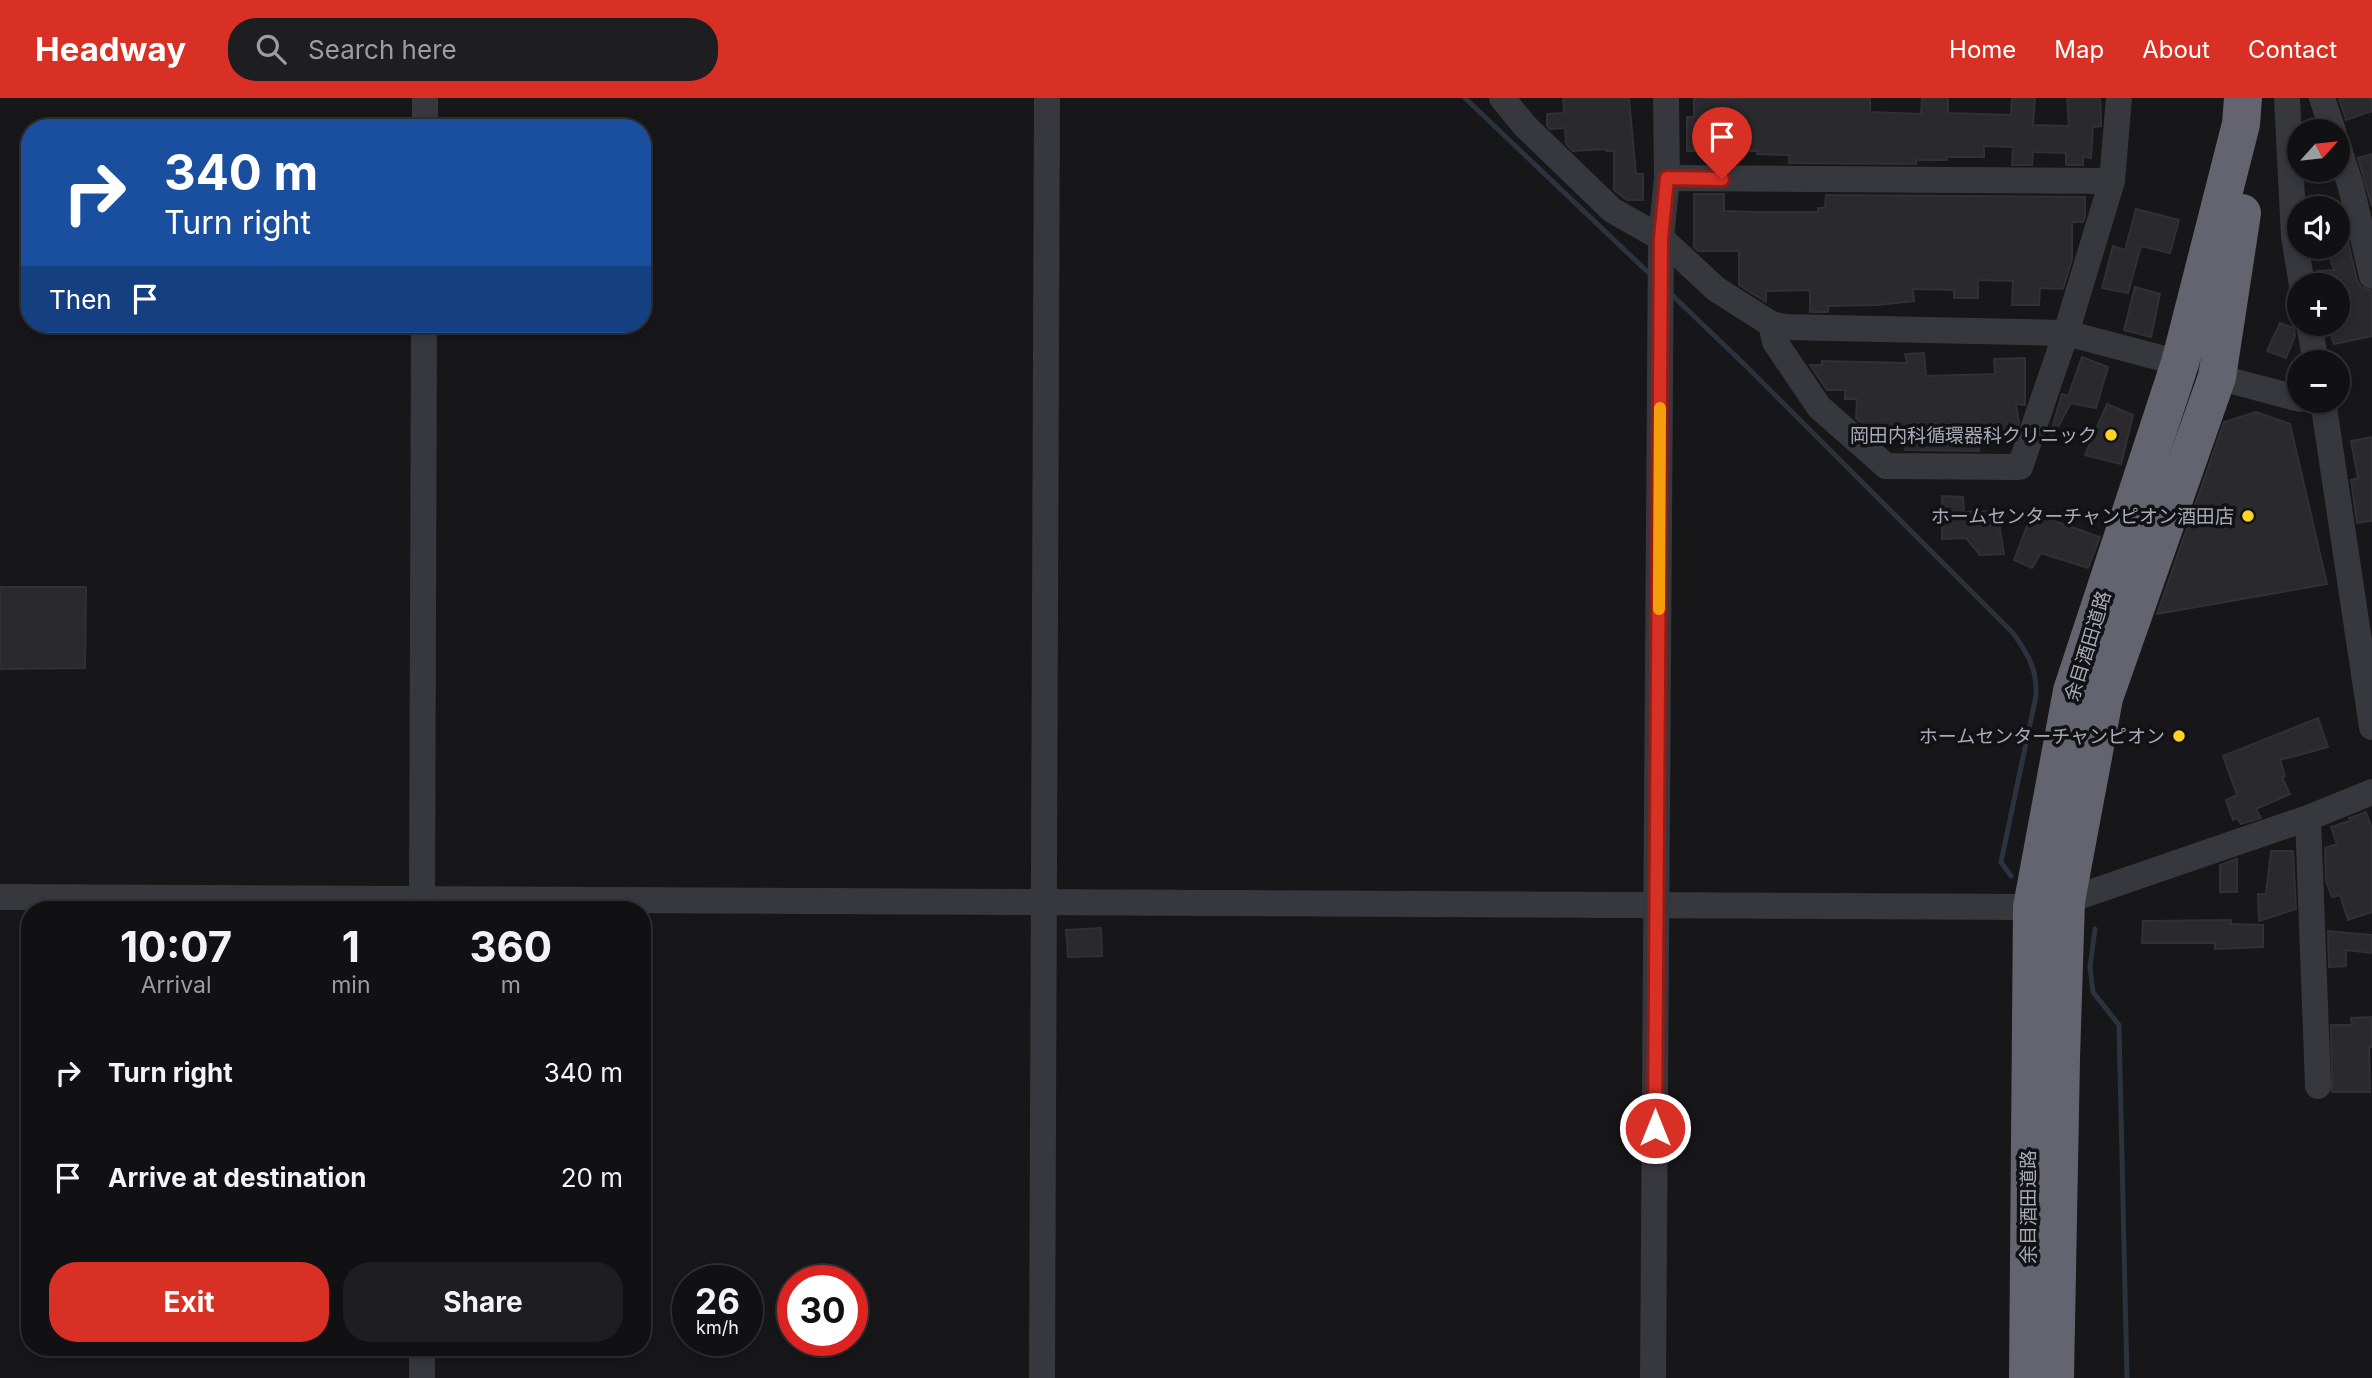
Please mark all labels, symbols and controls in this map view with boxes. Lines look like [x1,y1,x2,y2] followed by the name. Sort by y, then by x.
[228,18,718,81] search box
[35,29,186,69] text: Headway
[252,30,290,68] icon: search
[308,34,457,65] text: Search here
[1949,35,2016,64] text: Home
[2054,35,2104,64] text: Map
[2142,35,2210,64] text: About
[2248,35,2337,64] text: Contact
[1692,107,1752,179] pin
[1703,118,1741,156] icon: arrive
[2287,119,2350,182] north arrow
[2287,119,2350,413] map controls
[164,143,318,202] text: 340 m
[49,147,140,238] icon: right
[2287,196,2350,259] button: sound
[164,203,311,242] text: Turn right
[2287,273,2350,336] button: +
[126,280,164,318] icon: arrive
[49,284,112,315] text: Then
[2287,350,2350,413] button: −
[1850,424,2097,447] place label: 岡田内科循環器科クリニック
[2103,427,2119,443] marker: 岡田内科循環器科クリニック
[1931,505,2234,528] place label: ホームセンターチャンピオン酒田店
[2240,508,2256,524] marker: ホームセンターチャンピオン酒田店
[2060,588,2116,704] street label: 余目酒田道路
[1919,725,2165,748] place label: ホームセンターチャンピオン
[2171,728,2187,744] marker: ホームセンターチャンピオン
[120,921,232,972] text: 10:07
[342,921,360,972] text: 1
[469,921,552,972] text: 360
[141,971,211,999] text: Arrival
[331,971,370,999] text: min
[501,971,521,999] text: m
[49,1054,87,1092] icon: right
[108,1057,233,1088] text: Turn right
[544,1057,623,1088] text: 340 m
[1618,1091,1692,1165] position arrow
[2017,1150,2040,1264] street label: 余目酒田道路
[49,1159,87,1197] icon: arrive
[108,1162,367,1193] text: Arrive at destination
[561,1162,623,1193] text: 20 m
[49,1262,329,1342] button: Exit
[343,1262,623,1342] button: Share
[777,1265,868,1356] speed limit sign: 30
[695,1280,740,1322] text: 26
[696,1317,739,1338] text: km/h

